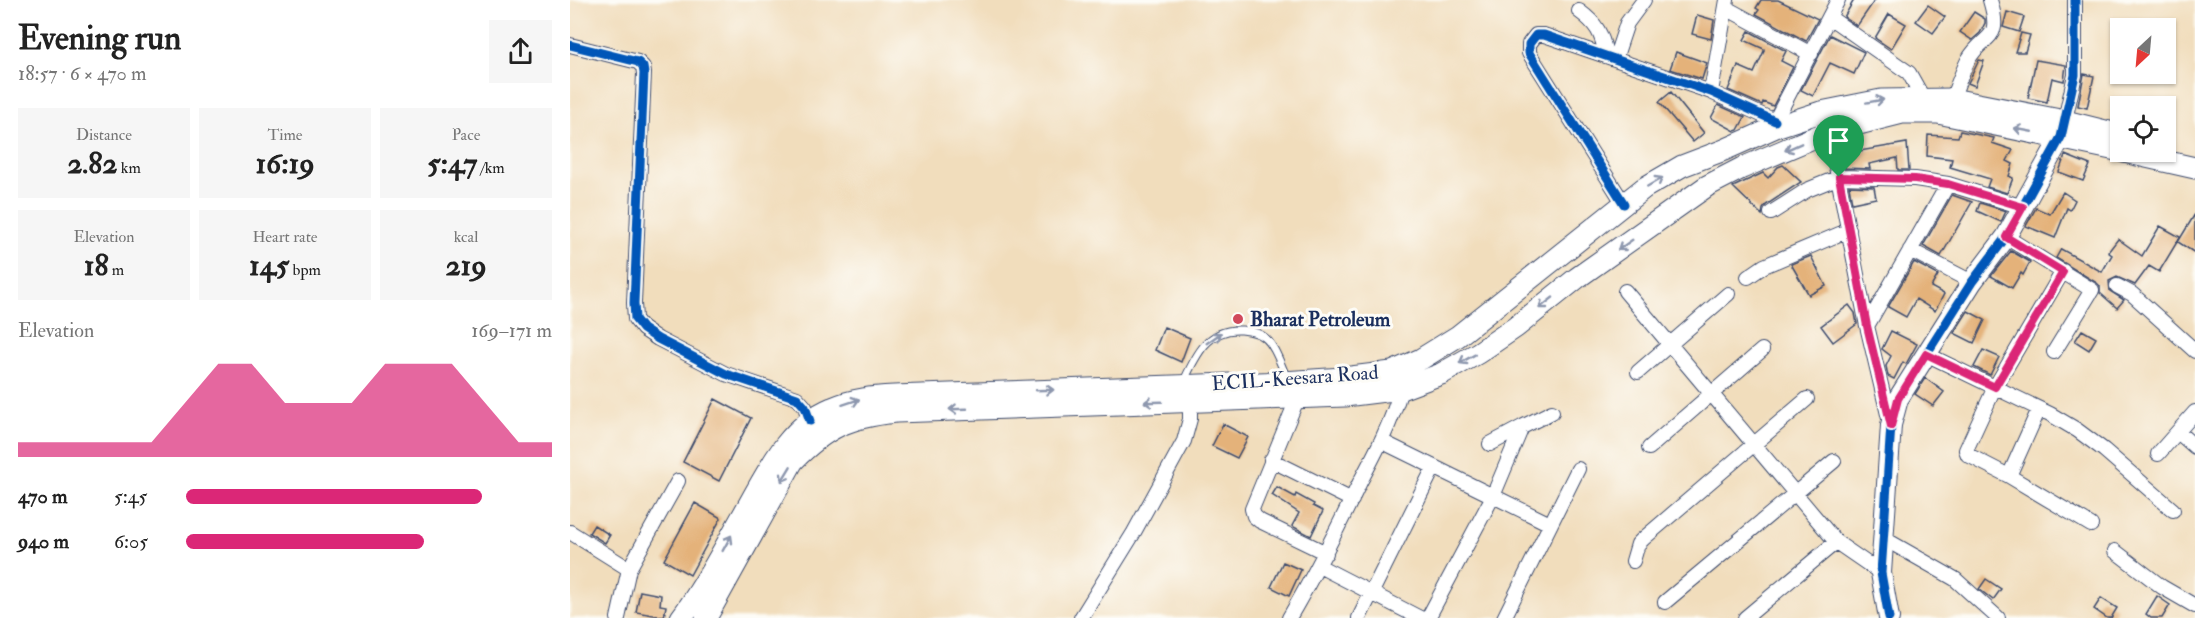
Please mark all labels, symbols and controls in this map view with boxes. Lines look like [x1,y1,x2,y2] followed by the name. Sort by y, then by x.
[18,18,181,59] text: Evening run
[2110,18,2176,84] north arrow
[2110,18,2176,162] map controls
[489,20,552,83] button: share
[18,61,147,86] text: 18:57 · 6 × 470 m
[1865,96,1885,107] one-way arrow
[2110,96,2176,162] button: locate
[1813,115,1864,177] pin
[1822,124,1855,157] icon: arrive
[2013,124,2033,135] one-way arrow
[76,125,132,145] text: Distance
[268,125,302,145] text: Time
[452,125,480,145] text: Pace
[1784,143,1802,154] one-way arrow
[67,145,117,182] text: 2.82
[255,145,315,182] text: 16:19
[427,145,477,182] text: 5:47
[117,158,141,178] text: km
[477,158,505,178] text: /km
[1645,176,1663,187] one-way arrow
[74,227,134,247] text: Elevation
[252,227,318,247] text: Heart rate
[454,227,478,247] text: kcal
[1618,239,1634,251] one-way arrow
[84,247,109,284] text: 18
[249,247,289,284] text: 145
[445,247,487,284] text: 219
[109,260,124,280] text: m
[289,260,321,280] text: bpm
[1539,296,1555,309] one-way arrow
[1250,307,1391,332] place label: Bharat Petroleum
[1231,312,1245,326] marker: Bharat Petroleum
[18,318,94,343] text: Elevation
[471,318,552,343] text: 169–171 m
[1205,331,1222,344] one-way arrow
[1459,353,1476,365] one-way arrow
[1211,360,1379,396] street label: ECIL-Keesara Road
[1035,385,1055,396] one-way arrow
[841,395,860,406] one-way arrow
[1144,396,1164,408] one-way arrow
[949,404,969,415] one-way arrow
[779,465,791,482] one-way arrow
[18,484,67,509] text: 470 m
[114,484,147,509] text: 5:45
[18,529,69,554] text: 940 m
[114,529,148,554] text: 6:05
[722,535,733,553] one-way arrow

